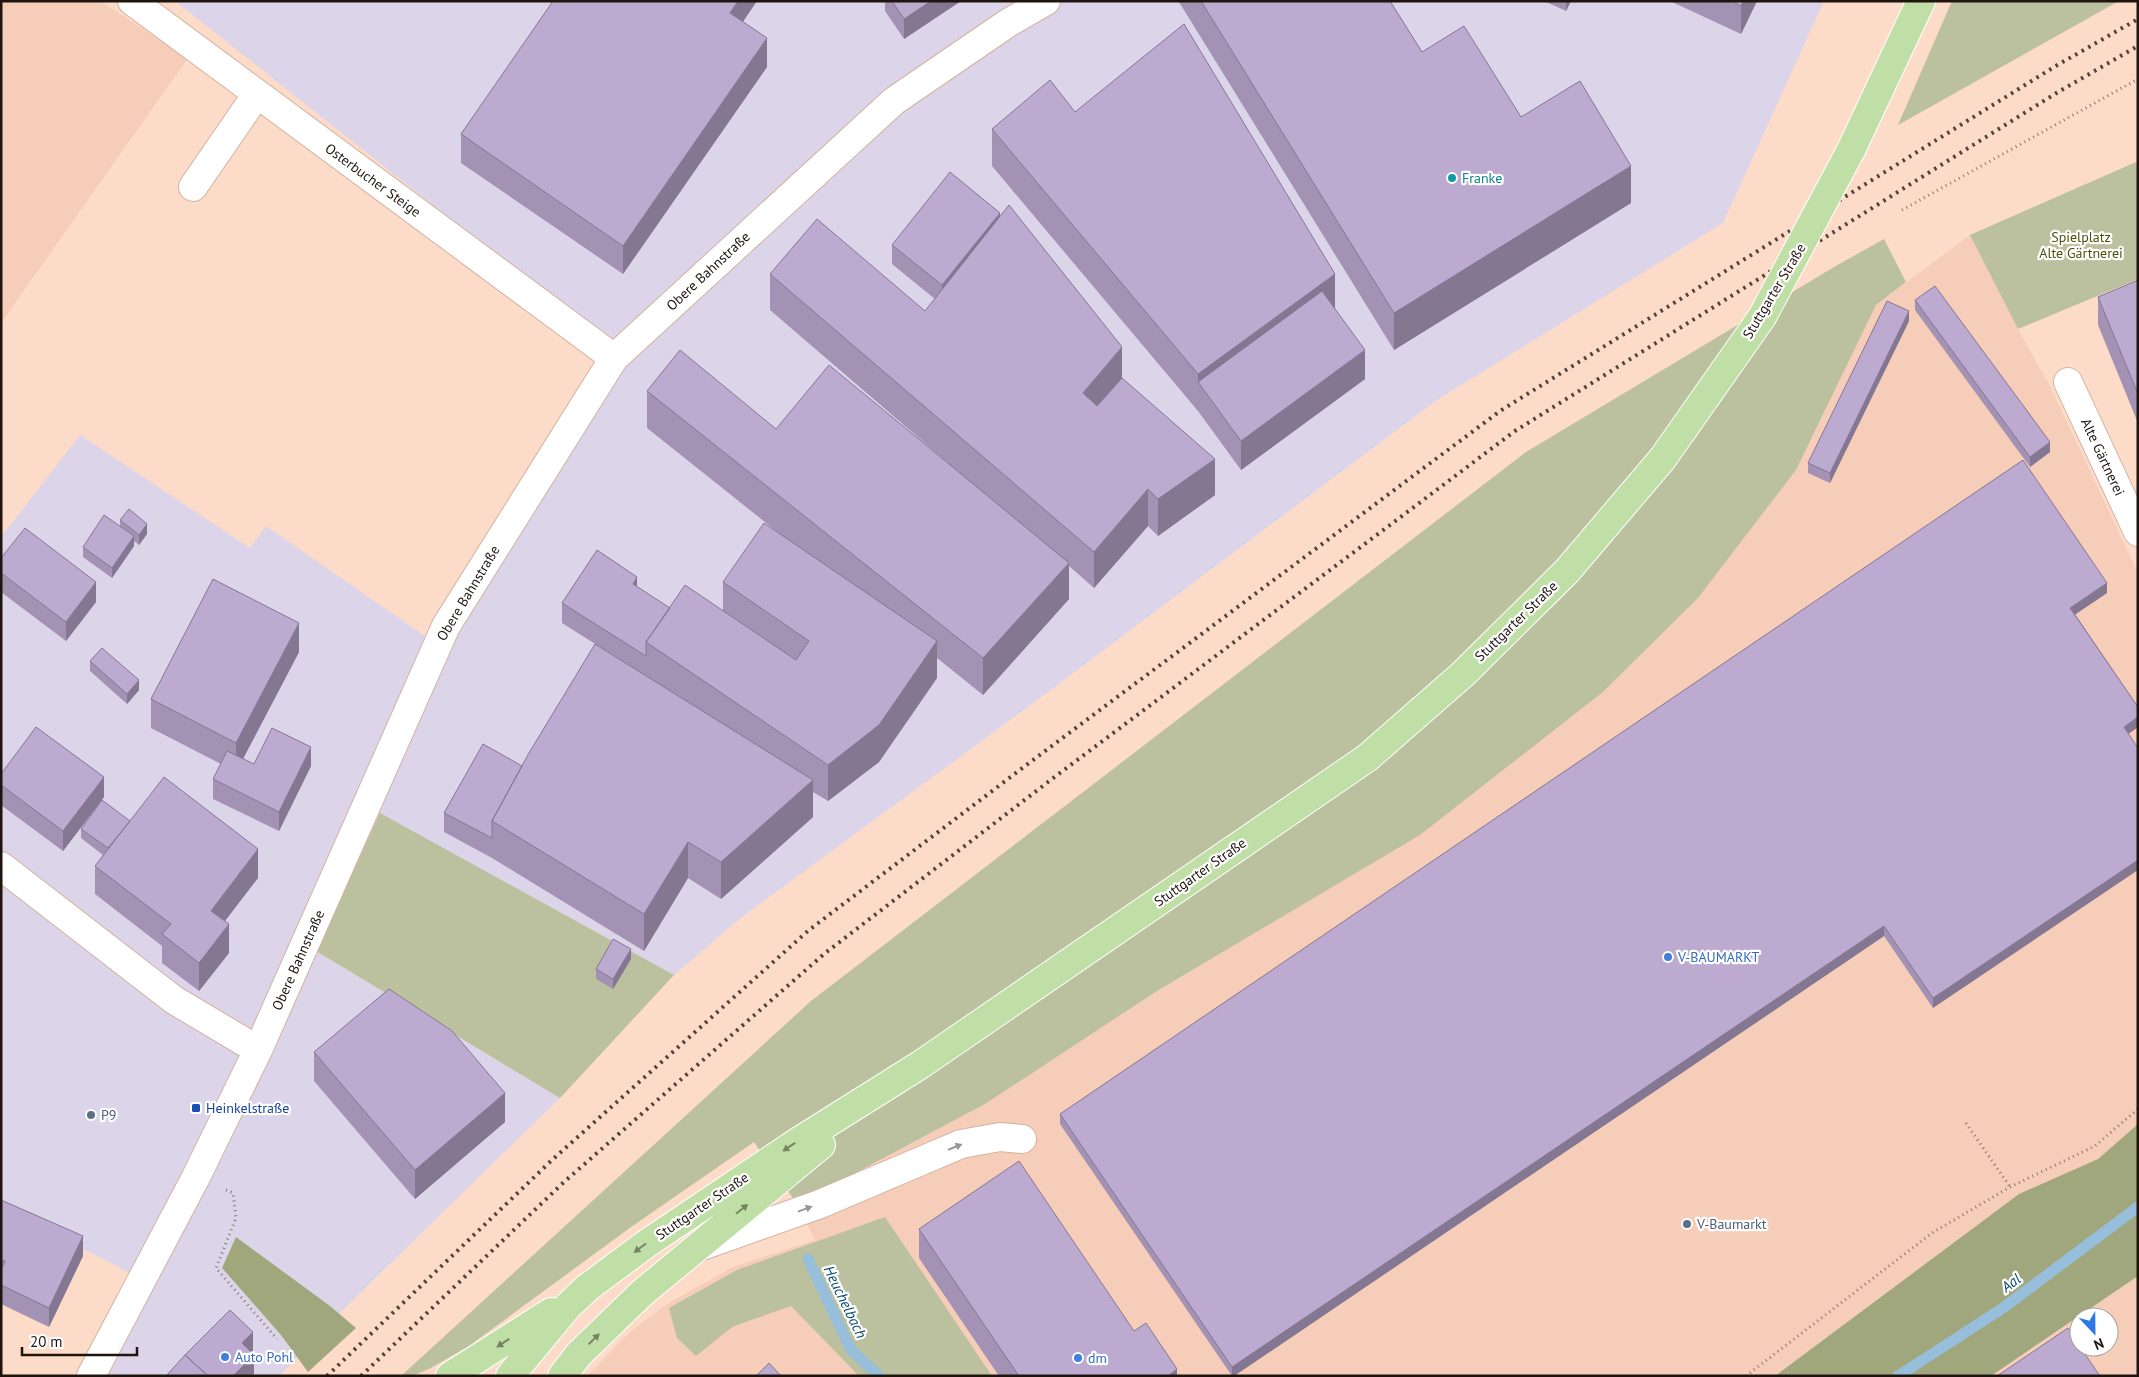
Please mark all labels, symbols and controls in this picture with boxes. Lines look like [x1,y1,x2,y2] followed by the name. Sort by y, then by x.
[322,139,424,221] street label: Osterbucher Steige
[1462,169,1502,187] place label: Franke
[1446,172,1458,184] marker: Franke
[662,228,754,314] street label: Obere Bahnstraße
[2039,228,2123,262] park label: Spielplatz Alte Gärtnerei
[1738,240,1810,342] street label: Stuttgarter Straße
[2077,415,2129,499] street label: Alte Gärtnerei
[432,542,504,644] street label: Obere Bahnstraße
[1471,577,1561,665] street label: Stuttgarter Straße
[1151,834,1249,910] street label: Stuttgarter Straße
[268,907,328,1013] street label: Obere Bahnstraße
[1677,948,1759,966] place label: V-BAUMARKT
[1662,951,1674,963] marker: V-BAUMARKT
[206,1099,289,1117] place label: Heinkelstraße
[190,1102,202,1114] marker: Heinkelstraße
[101,1106,116,1124] place label: P9
[85,1109,97,1121] marker: P9
[783,1142,796,1152] one-way arrow
[947,1142,962,1150] one-way arrow
[652,1168,752,1244] street label: Stuttgarter Straße
[736,1204,749,1215] one-way arrow
[797,1205,812,1213] one-way arrow
[1696,1215,1767,1233] place label: V-Baumarkt
[1681,1218,1693,1230] marker: V-Baumarkt
[634,1242,647,1253] one-way arrow
[820,1262,871,1341] water label: Heuchelbach
[1996,1269,2024,1297] water label: Aal
[2069,1307,2119,1357] north arrow
[22,1324,138,1356] scale bar
[30,1332,63,1351] text: 20 m
[588,1333,600,1345] one-way arrow
[2091,1334,2107,1354] text: N
[496,1338,509,1348] one-way arrow
[235,1348,293,1366] place label: Auto Pohl
[1088,1349,1107,1367] place label: dm
[219,1351,231,1363] marker: Auto Pohl
[1072,1352,1084,1364] marker: dm

